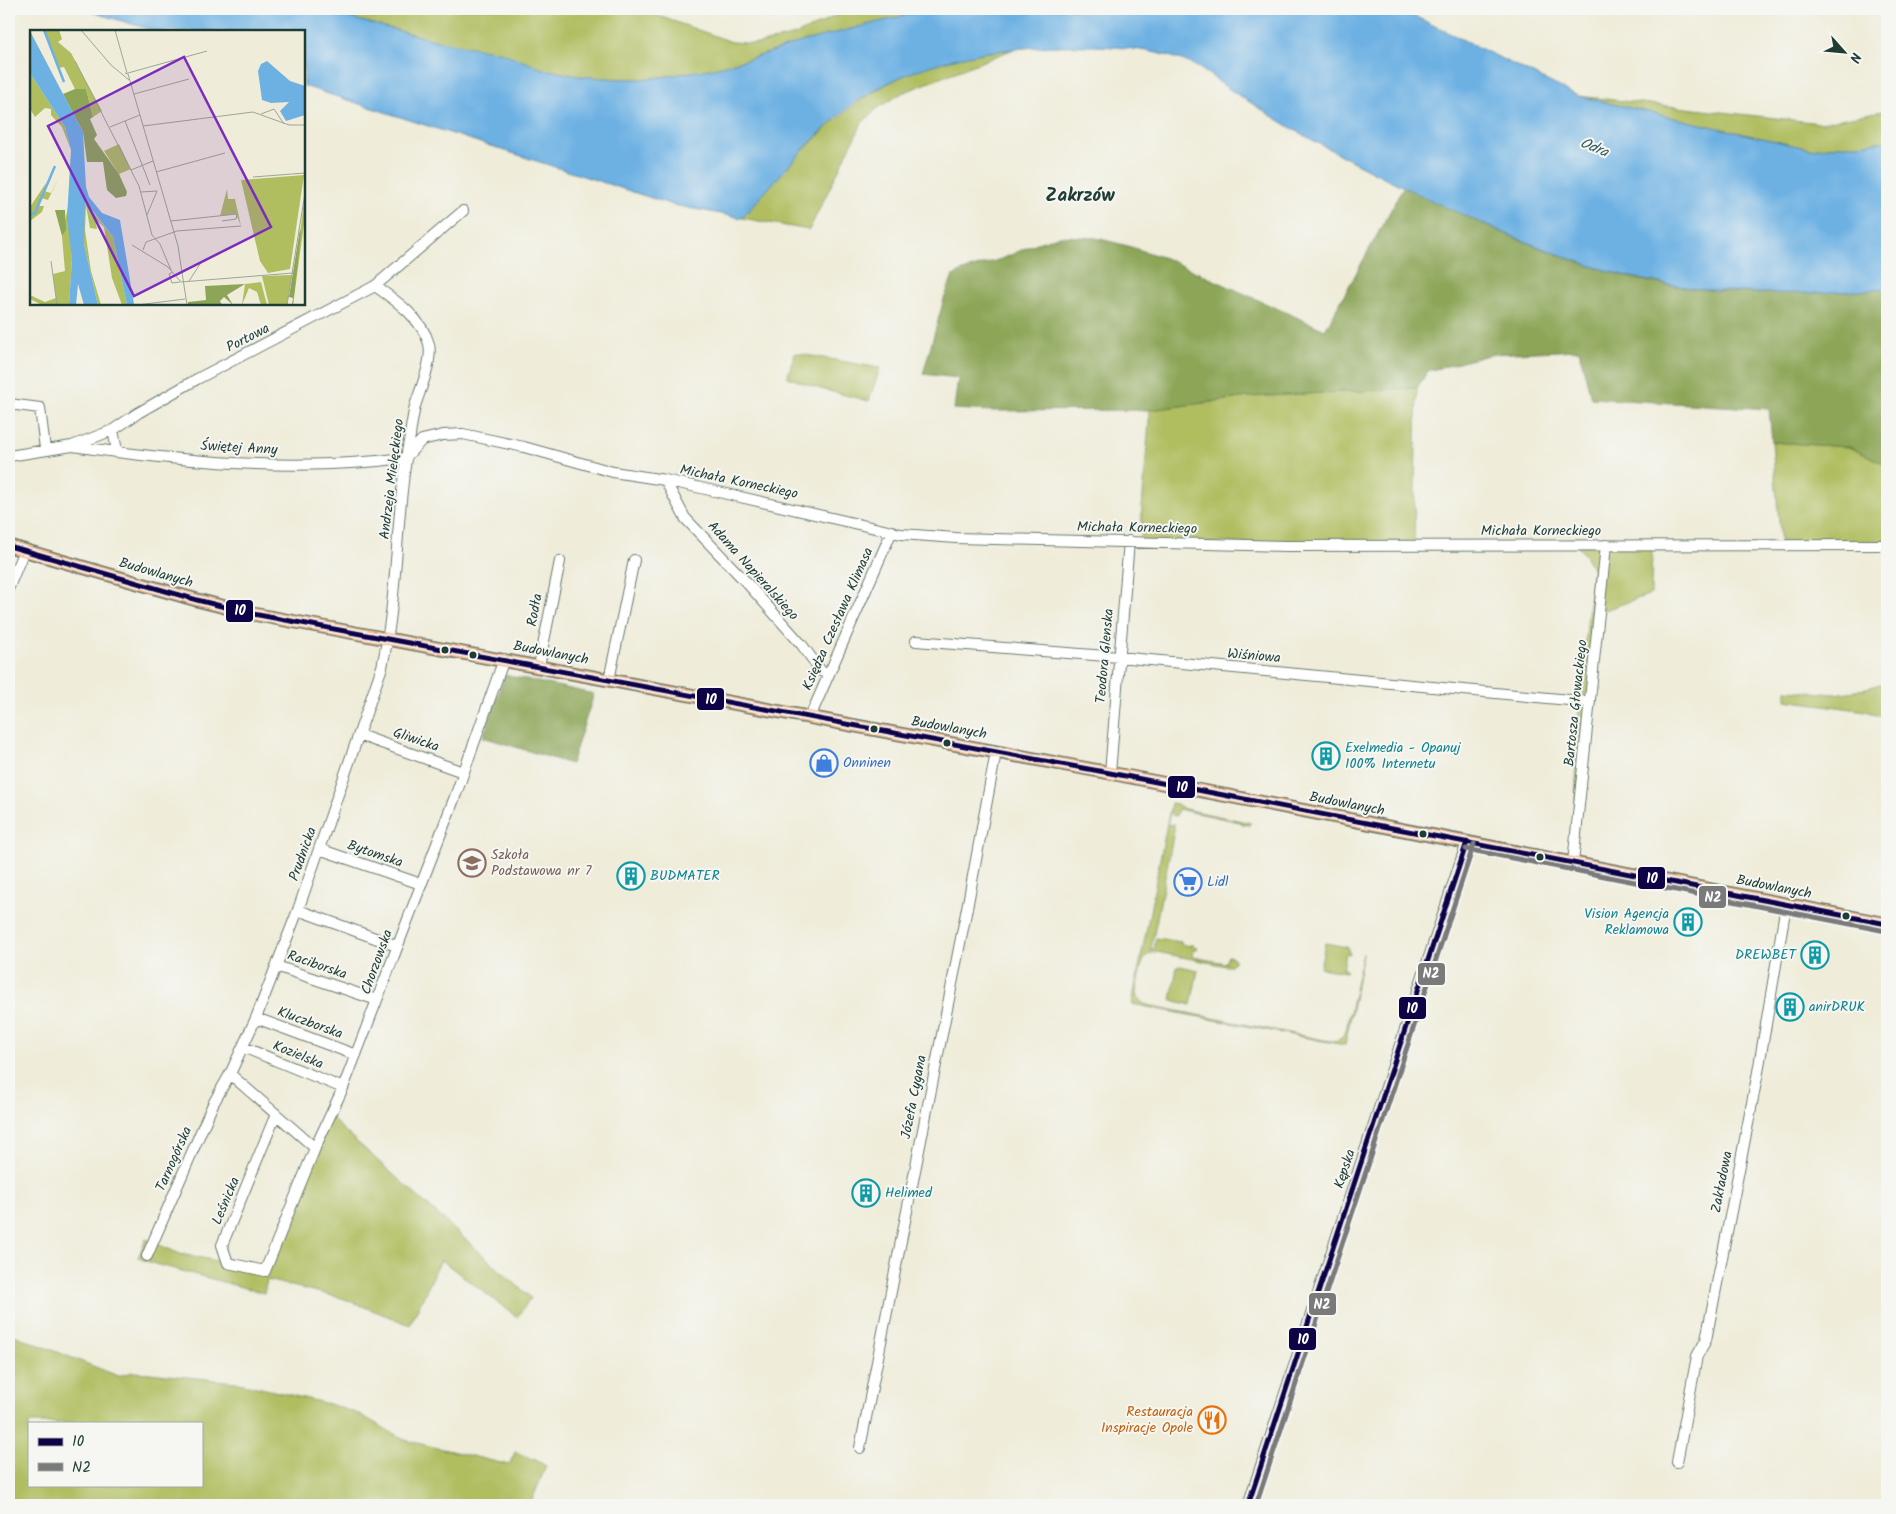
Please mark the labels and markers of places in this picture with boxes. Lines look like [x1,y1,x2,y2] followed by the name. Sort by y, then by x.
[440,645,450,655] unlabelled marker
[468,650,478,660] unlabelled marker
[869,724,879,734] unlabelled marker
[1345,737,1461,775] place label: Exelmedia - Opanuj 100% Internetu
[942,738,952,748] unlabelled marker
[1311,741,1341,771] building icon: Exelmedia - Opanuj 100% Internetu
[809,748,839,778] shop icon: Onninen
[843,752,891,774] place label: Onninen
[1418,829,1428,839] unlabelled marker
[491,844,592,882] place label: Szkoła Podstawowa nr 7
[457,848,487,878] school or university icon: Szkoła Podstawowa nr 7
[1535,852,1545,862] unlabelled marker
[616,861,646,891] building icon: BUDMATER
[650,865,720,887] place label: BUDMATER
[1173,867,1203,897] supermarket icon: Lidl
[1207,871,1229,893] place label: Lidl
[1584,903,1669,941] place label: Vision Agencja Reklamowa
[1673,907,1703,937] building icon: Vision Agencja Reklamowa
[1841,911,1851,921] unlabelled marker
[1800,940,1830,970] building icon: DREWBET
[1735,944,1797,966] place label: DREWBET
[1775,992,1805,1022] building icon: anirDRUK
[1809,996,1866,1018] place label: anirDRUK
[851,1178,881,1208] building icon: Helimed
[885,1182,933,1204] place label: Helimed
[1101,1401,1194,1439] place label: Restauracja Inspiracje Opole
[1197,1405,1227,1435] restaurant icon: Restauracja Inspiracje Opole

